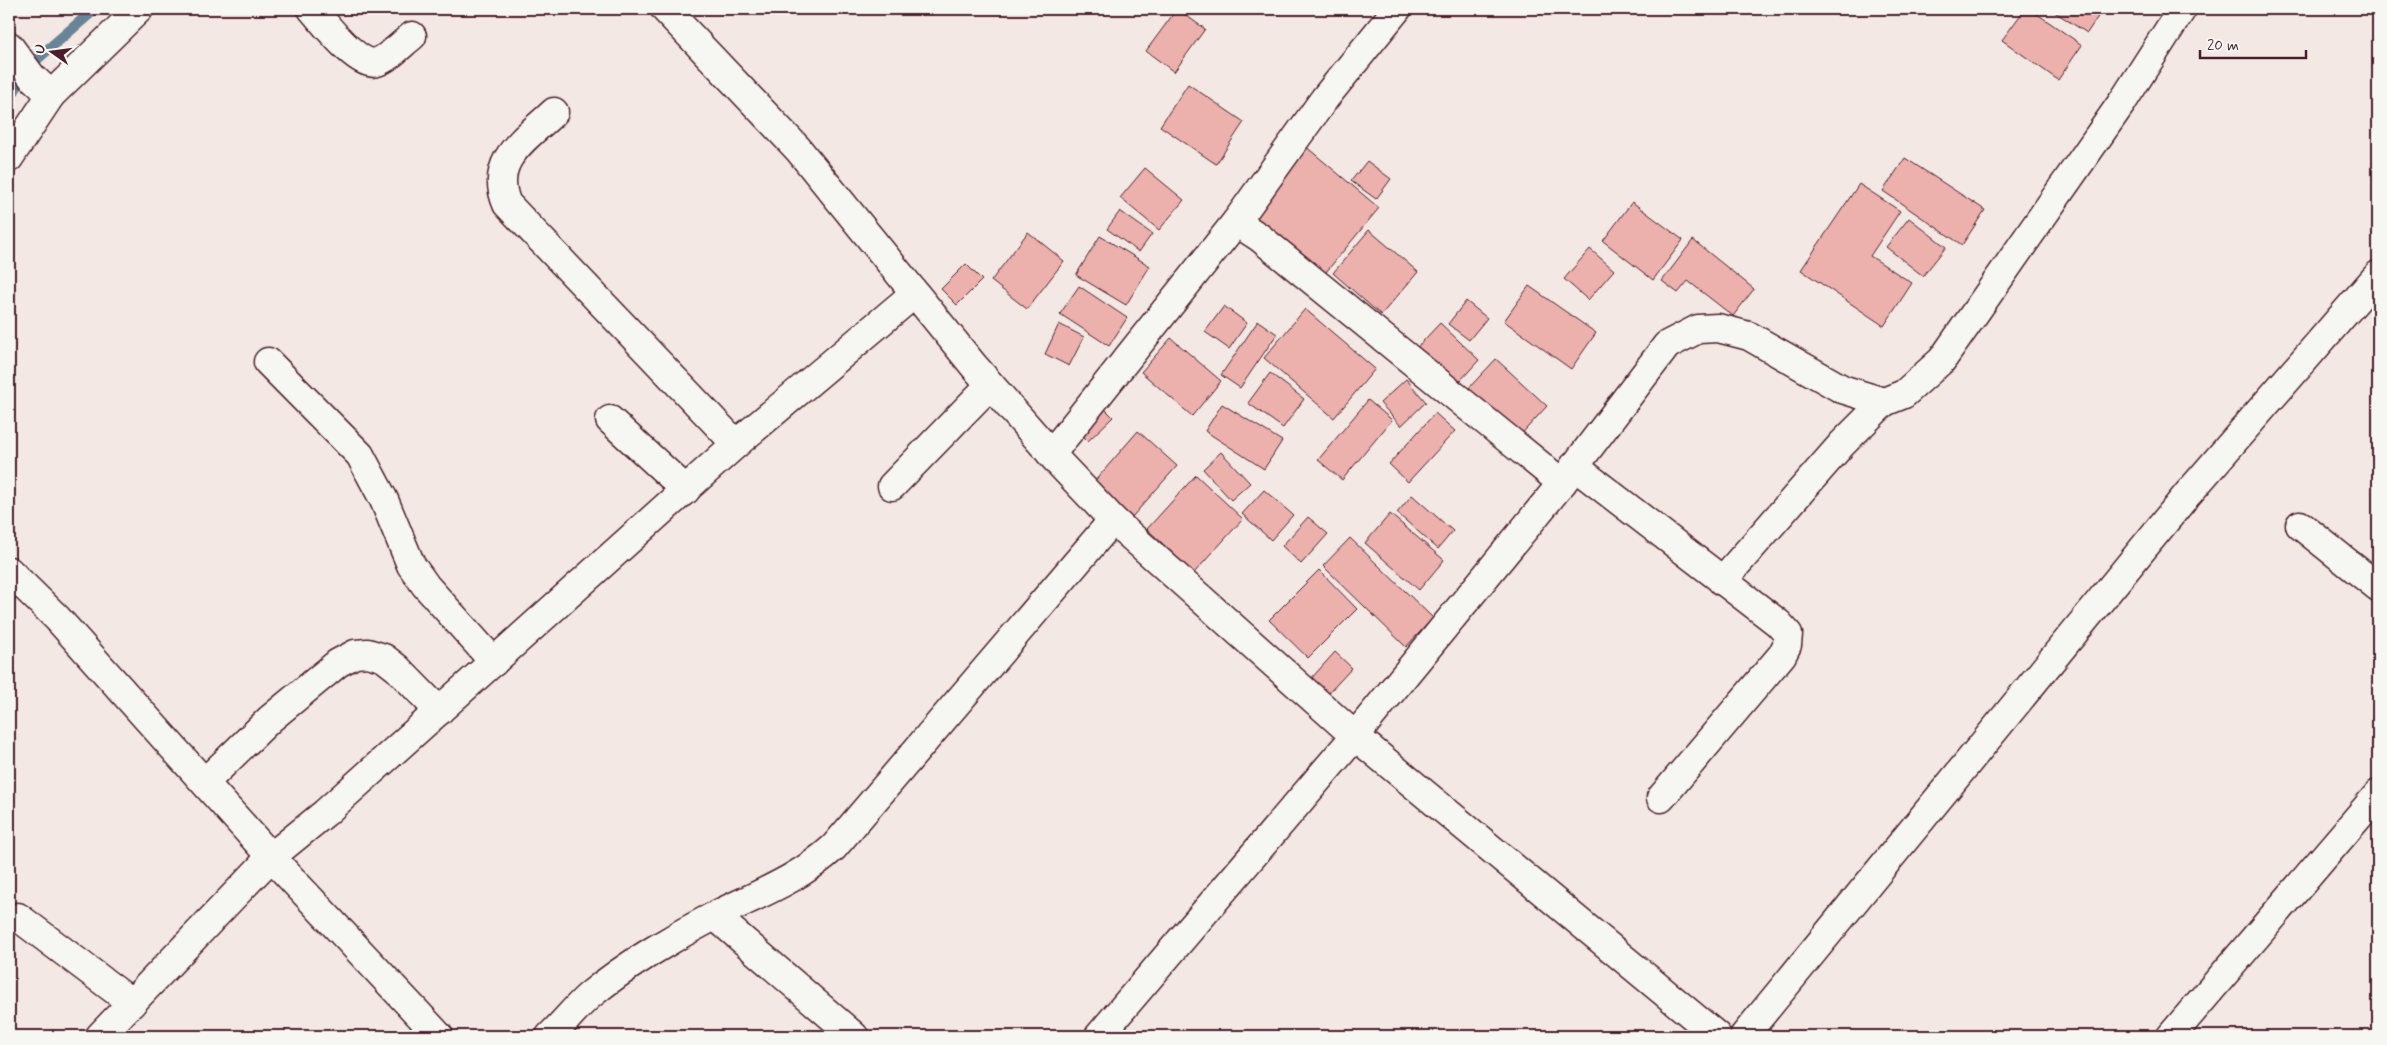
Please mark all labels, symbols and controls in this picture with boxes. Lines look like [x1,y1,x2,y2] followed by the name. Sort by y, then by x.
[28,28,78,78] north arrow
[2200,28,2306,60] scale bar
[2207,36,2239,56] text: 20 m
[31,43,50,56] text: U

